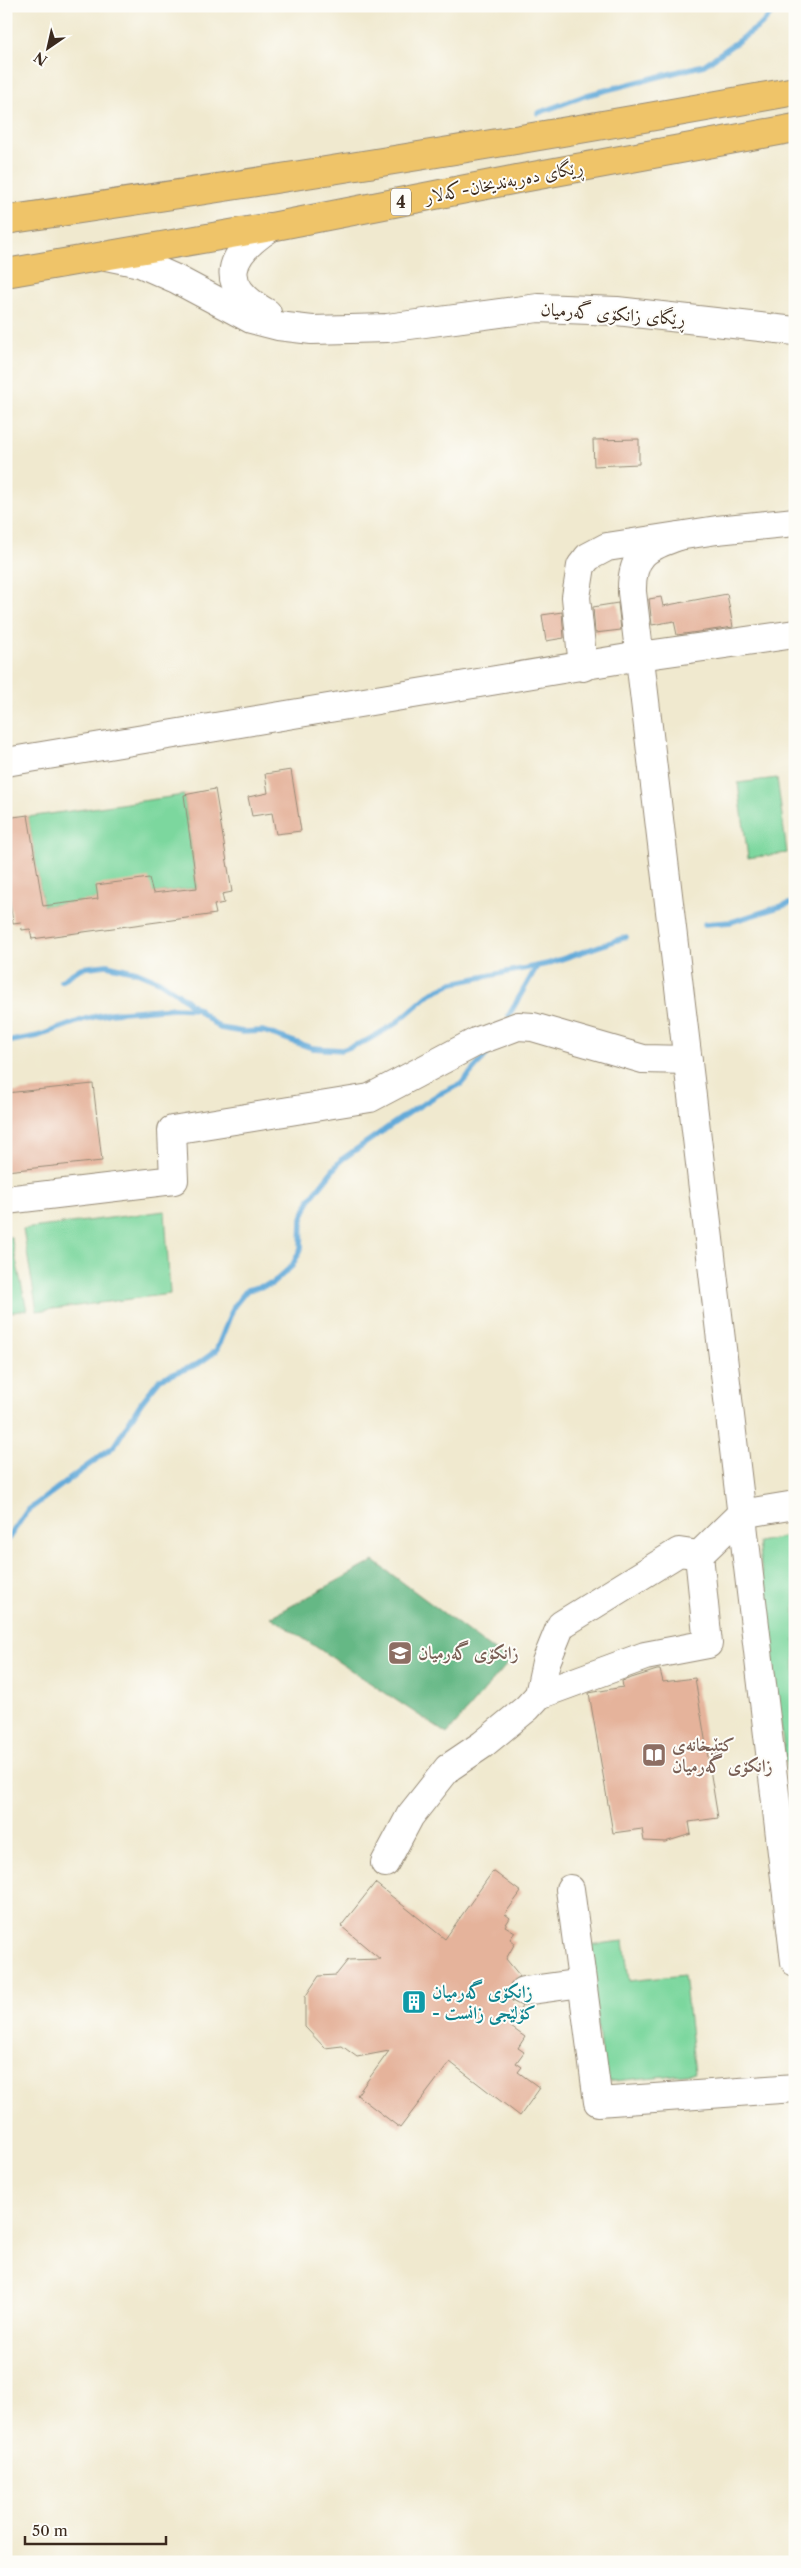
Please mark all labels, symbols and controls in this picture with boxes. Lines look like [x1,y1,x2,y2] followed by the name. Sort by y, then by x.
[22,22,72,72] north arrow
[31,48,51,70] text: N
[421,155,586,212] street label: ڕێگای دەربەندیخان-کەلار
[391,188,411,216] road number: 4
[539,296,686,334] street label: ڕێگای زانکۆی گەرمیان
[387,1640,413,1666] school or university icon: زانکۆی گەرمیان
[418,1640,519,1664] place label: زانکۆی گەرمیان
[672,1734,773,1777] place label: کتێبخانەی زانکۆی گەرمیان
[641,1742,667,1768] library icon: کتێبخانەی زانکۆی گەرمیان
[432,1979,536,2025] place label: زانکۆی گەرمیان - کۆلێجی زانست
[401,1989,427,2015] building icon: زانکۆی گەرمیان - کۆلێجی زانست
[25,2513,166,2545] scale bar
[32,2521,68,2540] text: 50 m

